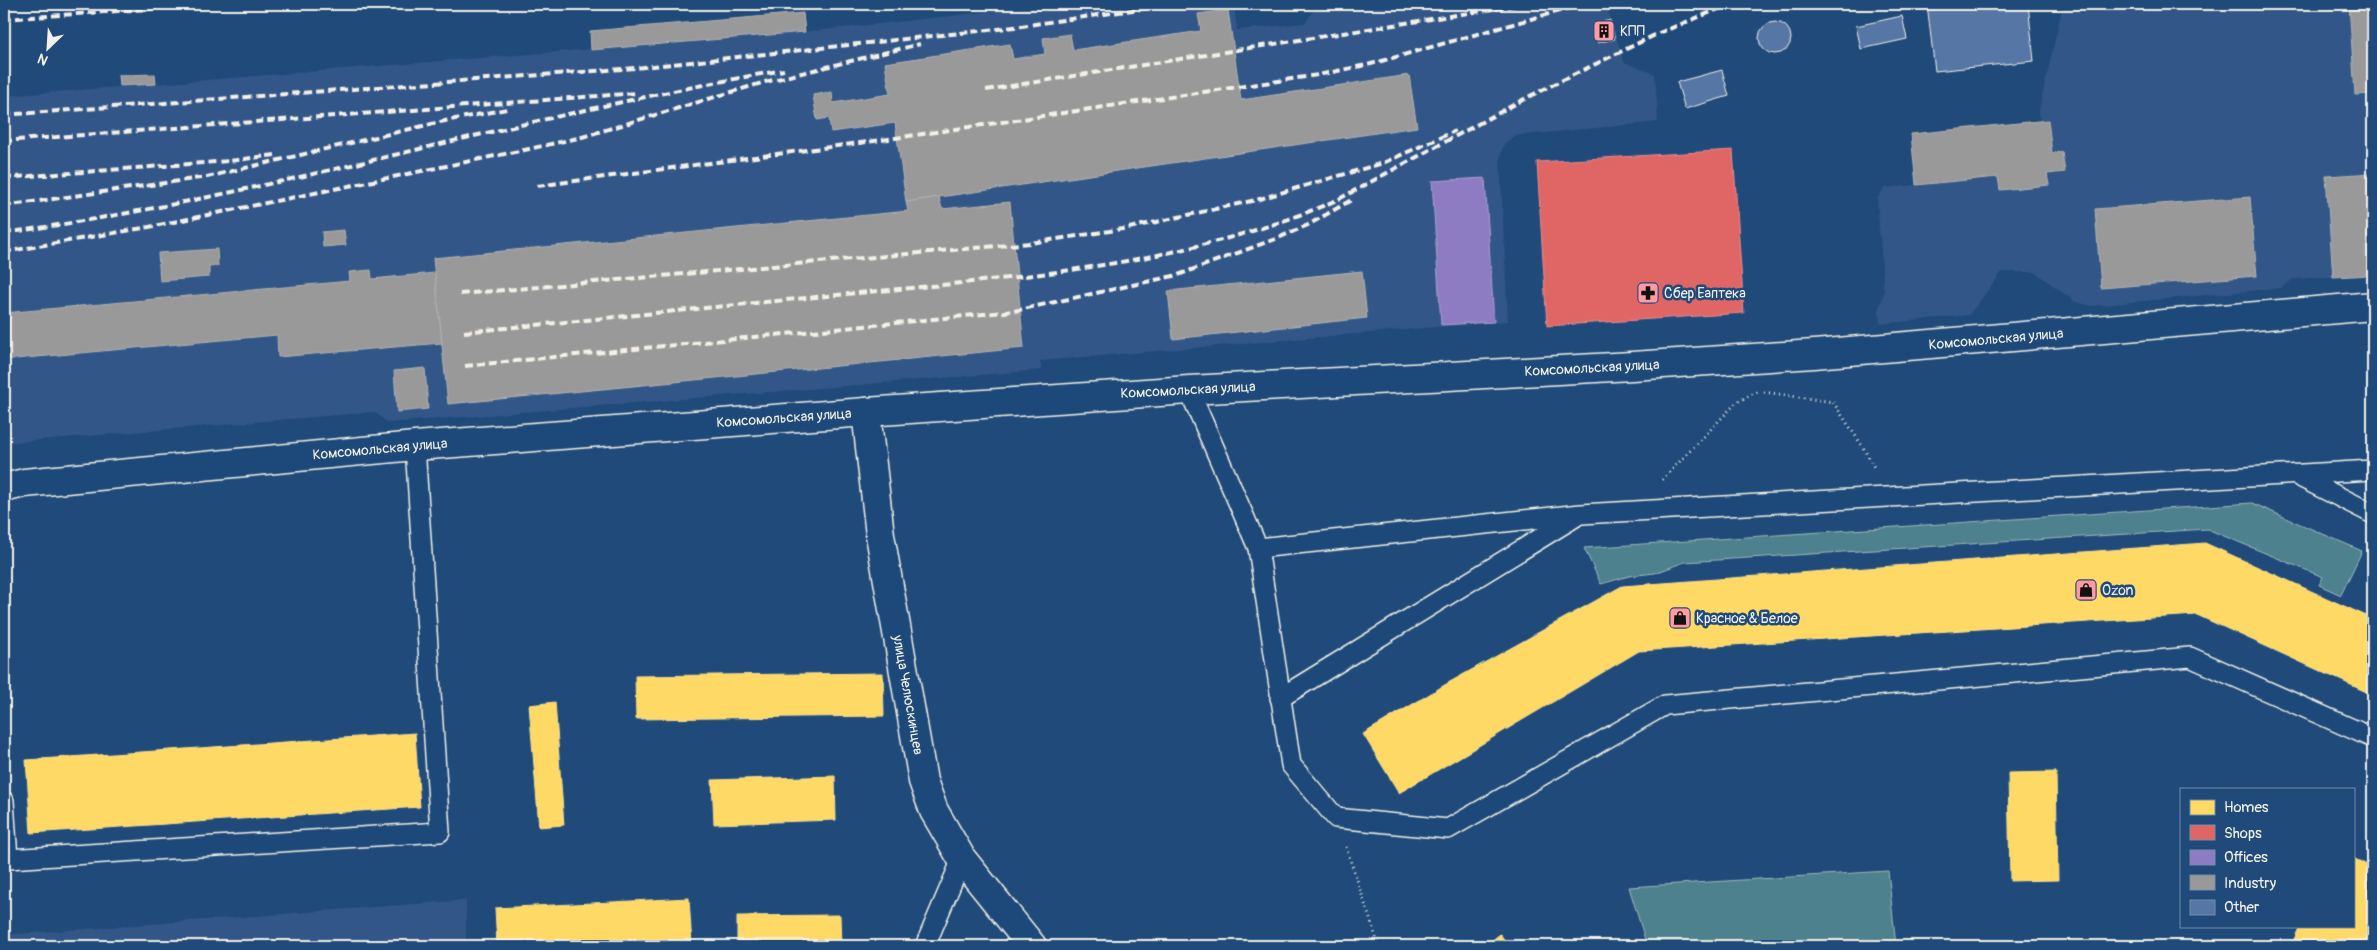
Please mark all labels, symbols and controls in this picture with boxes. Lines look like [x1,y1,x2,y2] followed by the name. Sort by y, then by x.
[1592,19,1616,43] building icon: КПП
[22,22,72,72] north arrow
[1620,23,1645,40] place label: КПП
[35,50,51,69] text: N
[1636,281,1660,305] pharmacy icon: Сбер Еаптека
[1664,285,1746,302] place label: Сбер Еаптека
[1928,325,2064,353] street label: Комсомольская улица
[1524,356,1660,380] street label: Комсомольская улица
[1120,378,1256,402] street label: Комсомольская улица
[716,405,852,431] street label: Комсомольская улица
[312,435,448,463] street label: Комсомольская улица
[2074,578,2098,602] shop icon: Ozon
[2102,582,2134,599] place label: Ozon
[1668,606,1692,630] shop icon: Красное & Белое
[1696,610,1798,627] place label: Красное & Белое
[889,633,927,756] street label: улица Челюскинцев
[2180,788,2354,928] legend
[2224,798,2269,817] text: Homes
[2224,824,2262,843] text: Shops
[2224,848,2268,867] text: Offices
[2224,874,2277,893] text: Industry
[2224,898,2260,917] text: Other

